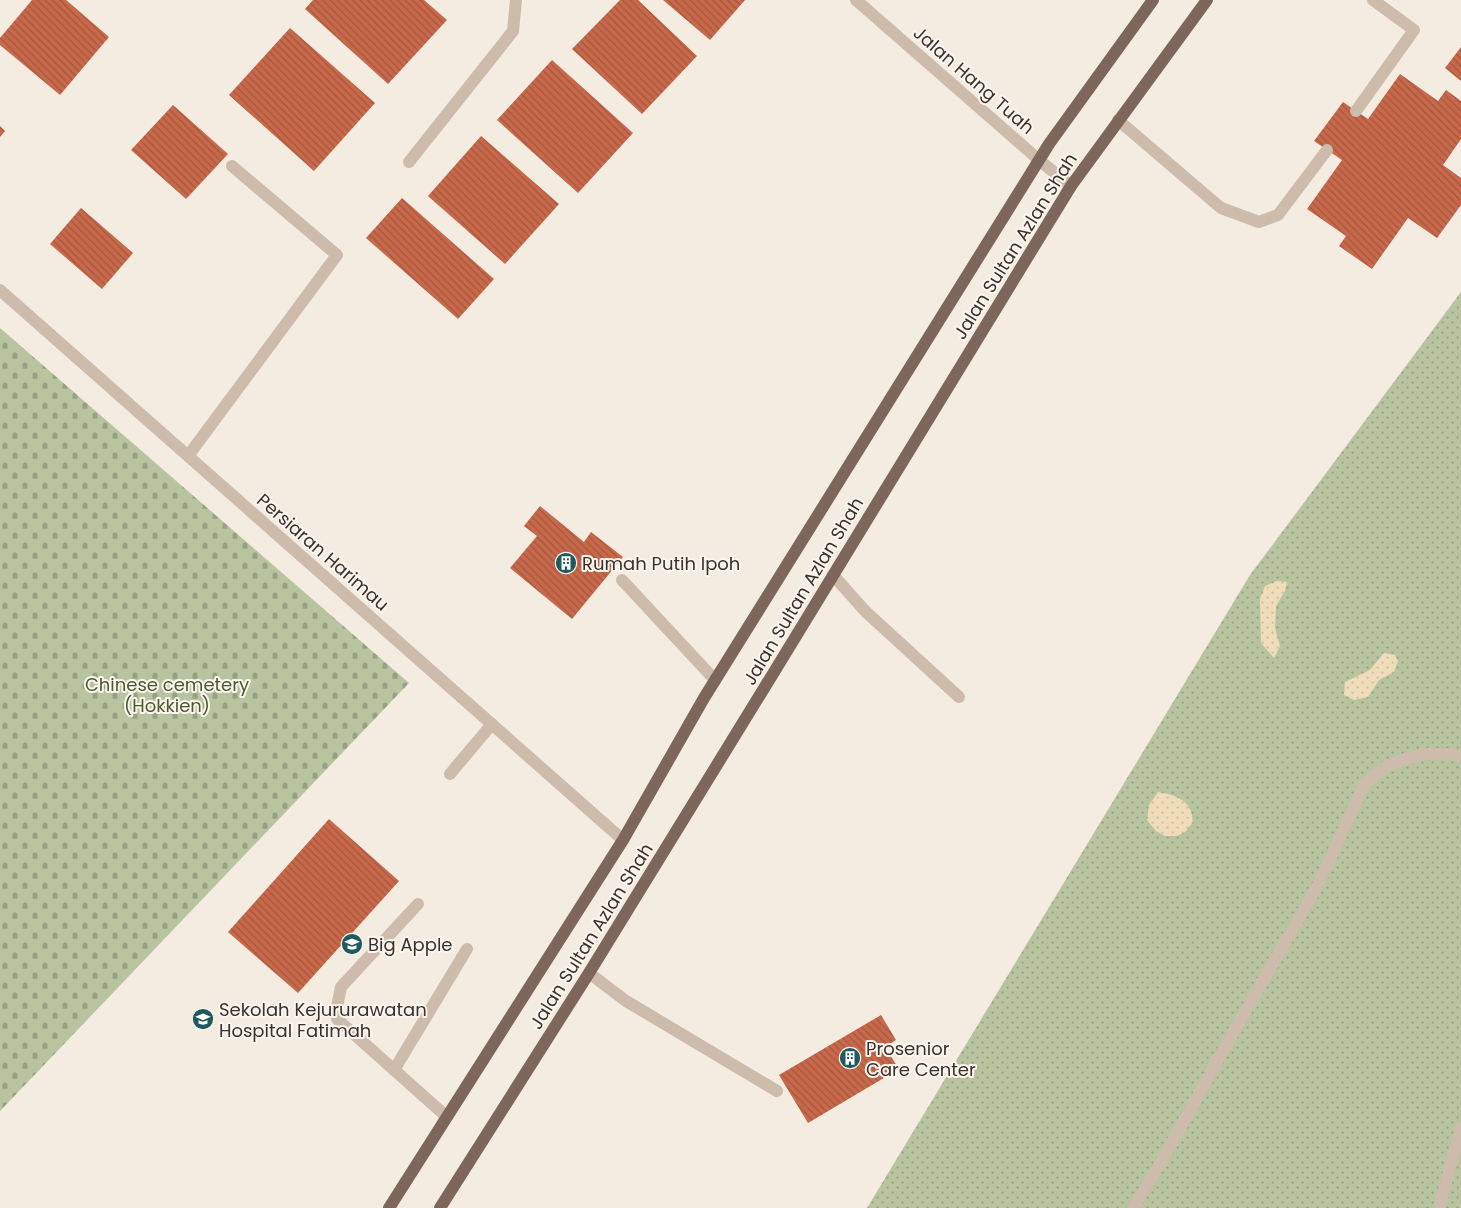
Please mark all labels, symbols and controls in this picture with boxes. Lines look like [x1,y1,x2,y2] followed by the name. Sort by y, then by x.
[908,20,1040,140] street label: Jalan Hang Tuah
[947,148,1083,344] street label: Jalan Sultan Azlan Shah
[252,488,394,616] street label: Persiaran Harimau
[737,492,869,690] street label: Jalan Sultan Azlan Shah
[554,551,578,575] building icon: Rumah Putih Ipoh
[582,551,740,576] place label: Rumah Putih Ipoh
[85,672,249,718] park label: Chinese cemetery (Hokkien)
[523,838,659,1034] street label: Jalan Sultan Azlan Shah
[340,932,364,956] school or university icon: Big Apple
[368,932,453,957] place label: Big Apple
[219,997,427,1043] place label: Sekolah Kejururawatan Hospital Fatimah
[191,1007,215,1031] school or university icon: Sekolah Kejururawatan Hospital Fatimah
[866,1036,976,1082] place label: Prosenior Care Center
[838,1046,862,1070] building icon: Prosenior Care Center

